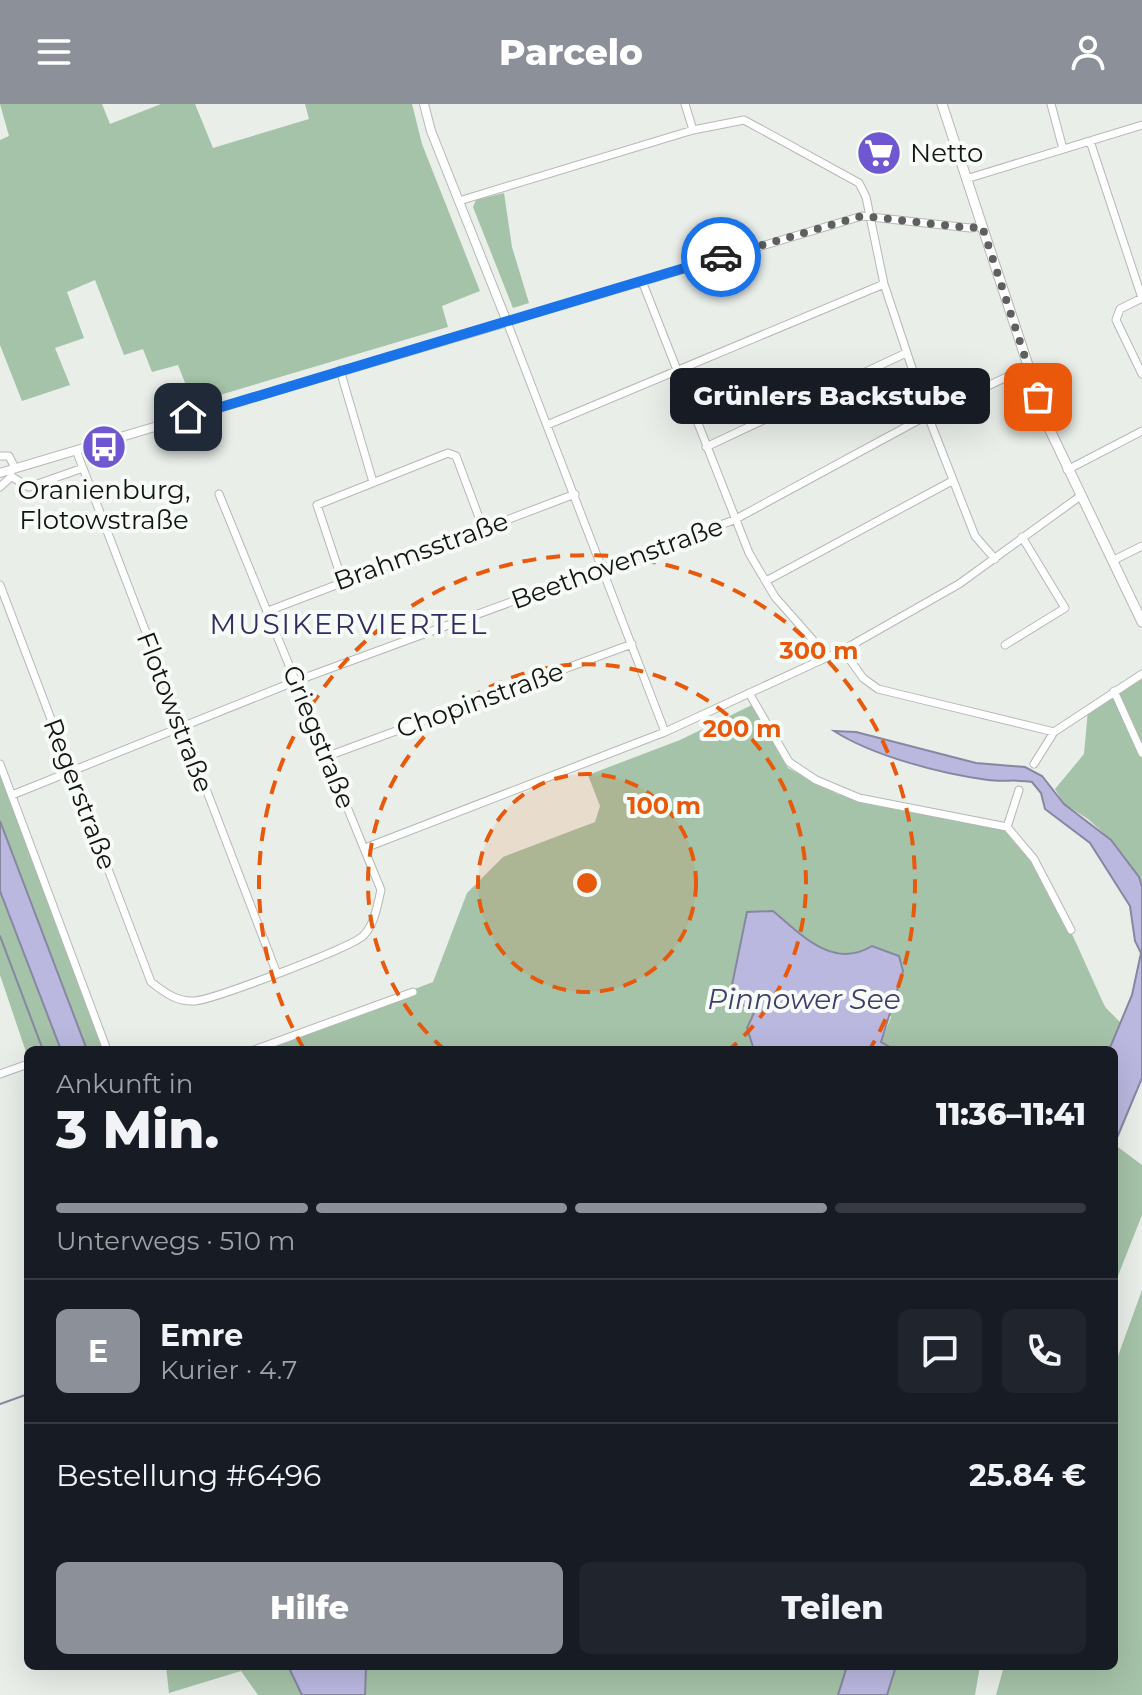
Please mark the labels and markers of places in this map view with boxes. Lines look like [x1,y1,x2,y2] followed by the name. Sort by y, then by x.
[855,129,903,177] supermarket icon: Netto
[910,137,983,169] place label: Netto
[1004,363,1072,431] pin
[670,369,990,425] callout: Grünlers Backstube
[154,383,222,451] pin
[80,423,128,471] bus stop icon: Oranienburg, Flotowstraße
[18,474,190,536] place label: Oranienburg, Flotowstraße
[573,869,601,897] centre of rings

